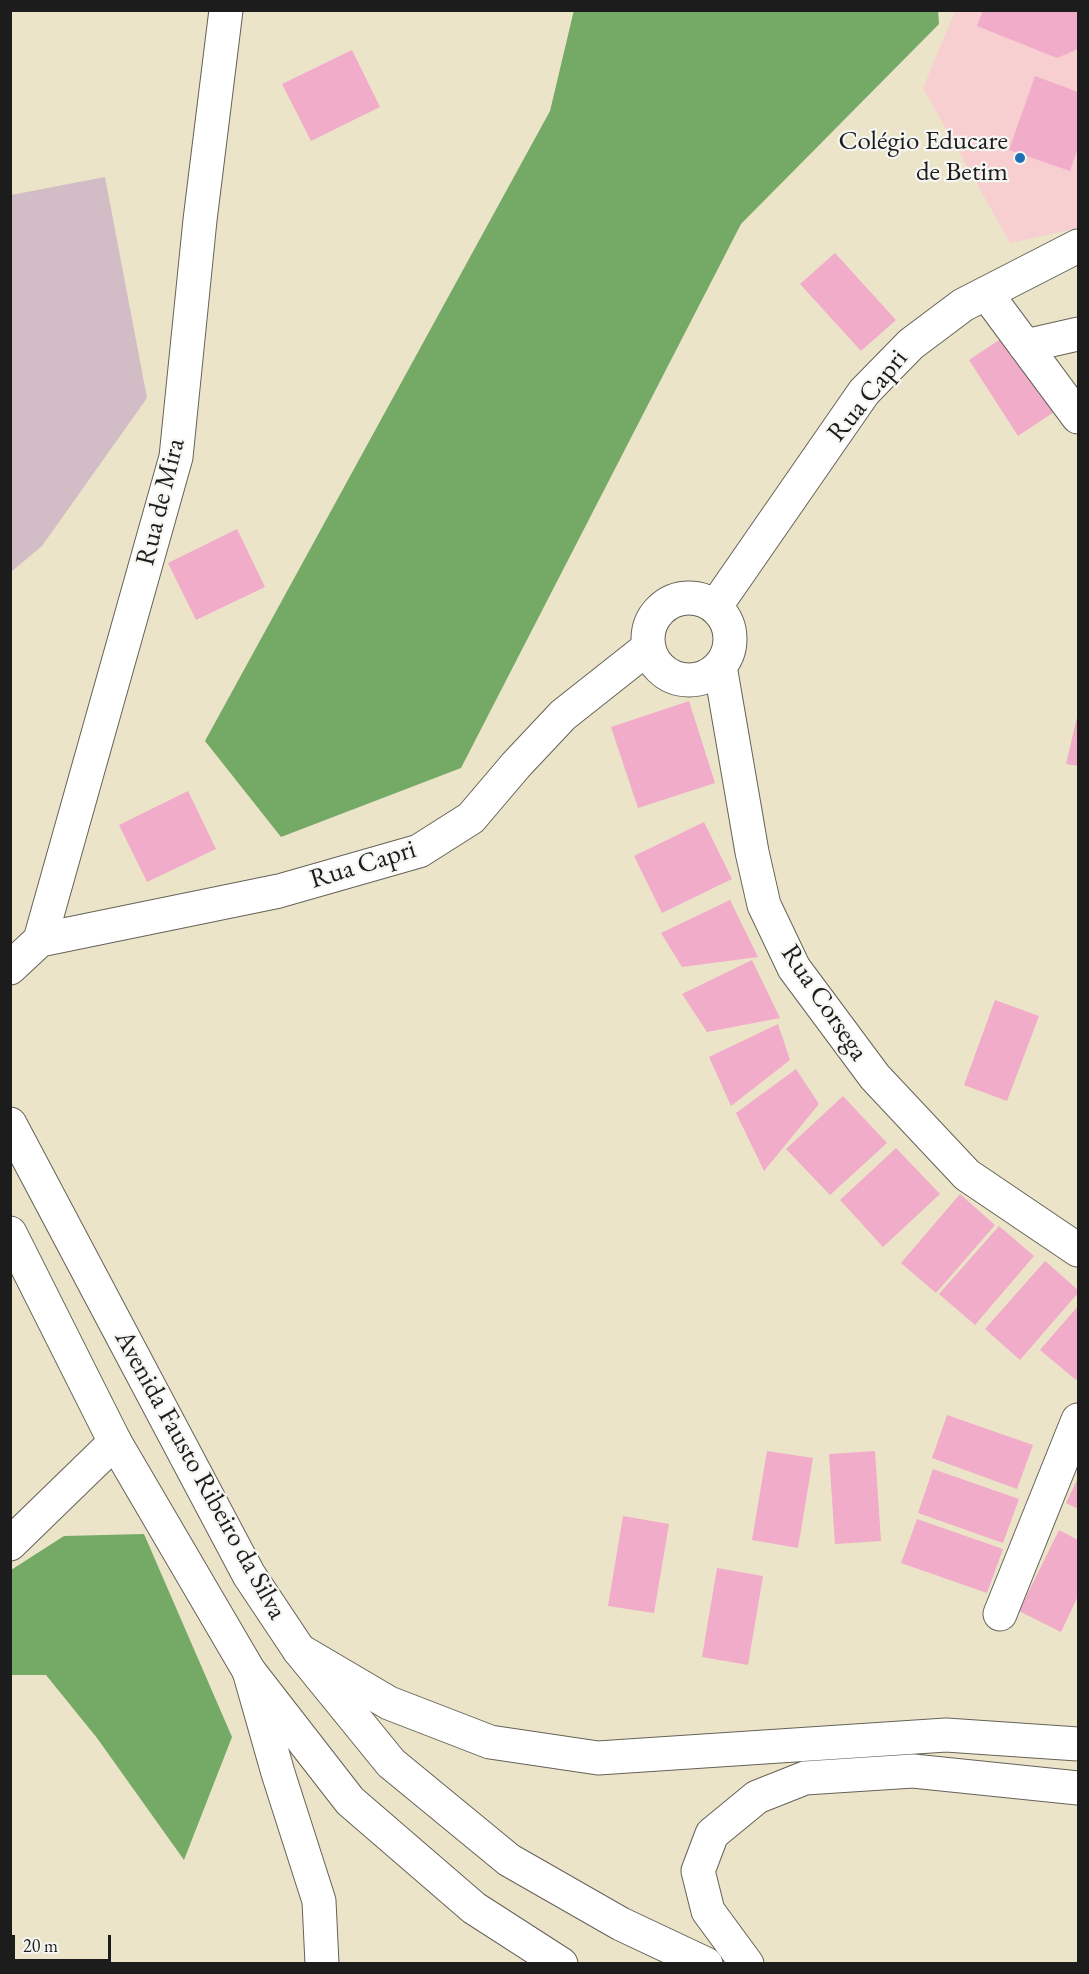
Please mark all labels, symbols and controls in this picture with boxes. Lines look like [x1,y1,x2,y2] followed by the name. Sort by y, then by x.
[838,126,1008,189] place label: Colégio Educare de Betim
[1013,151,1027,165] marker: Colégio Educare de Betim
[821,343,915,449] street label: Rua Capri
[130,435,192,569] street label: Rua de Mira
[306,834,420,896] street label: Rua Capri
[773,939,875,1067] street label: Rua Corsega
[107,1325,293,1625] street label: Avenida Fausto Ribeiro da Silva
[15,1923,114,1961] scale bar
[23,1934,58,1957] text: 20 m

